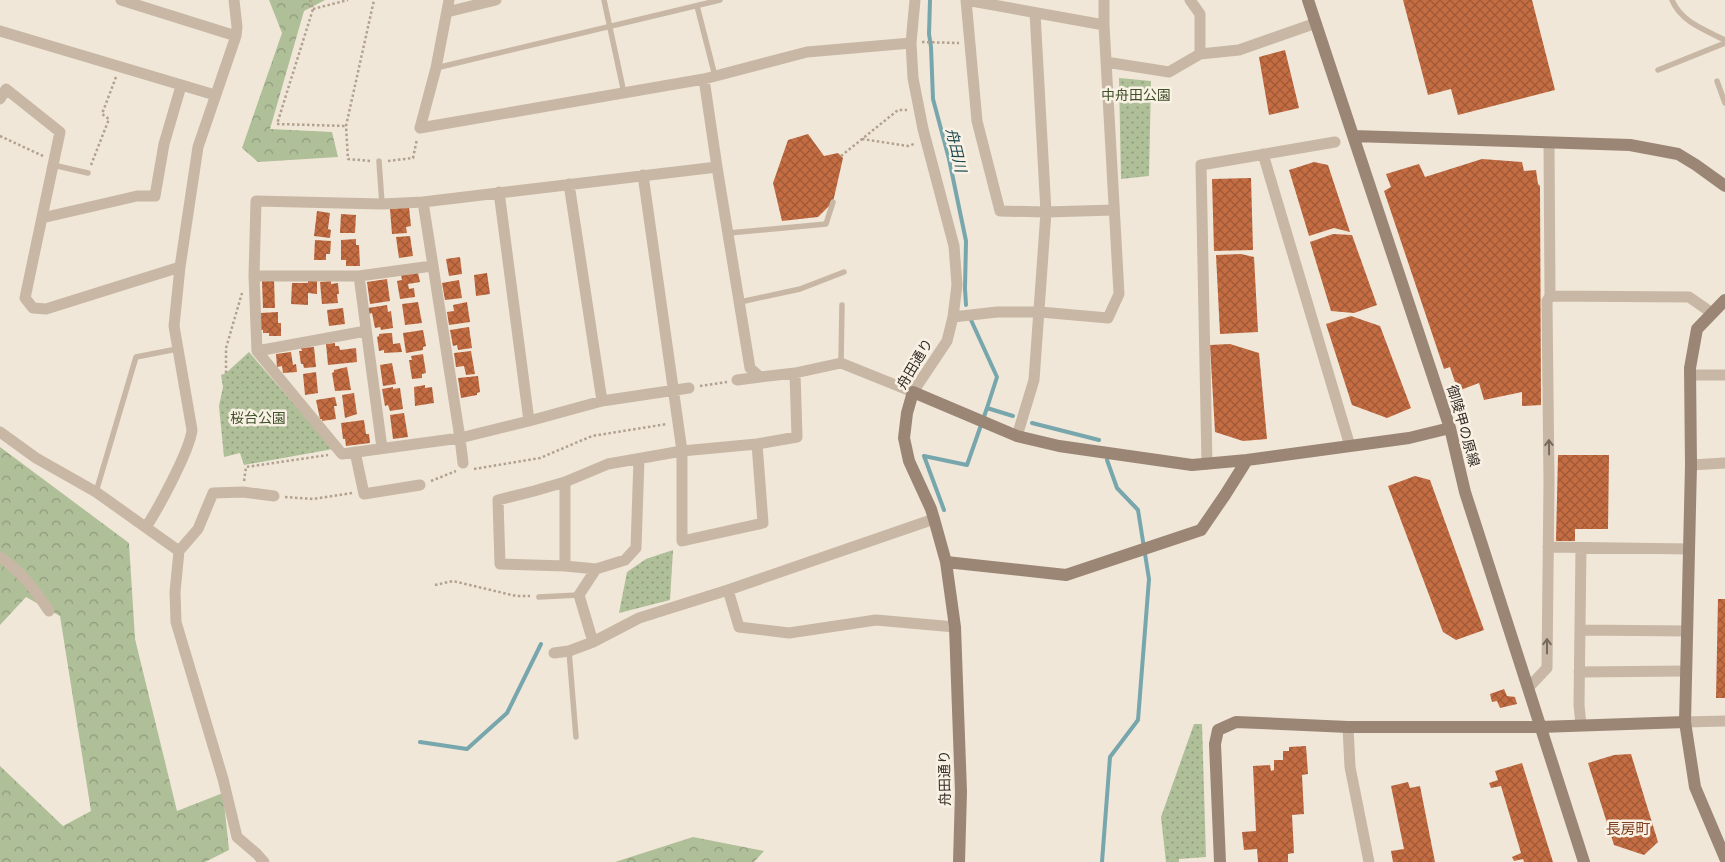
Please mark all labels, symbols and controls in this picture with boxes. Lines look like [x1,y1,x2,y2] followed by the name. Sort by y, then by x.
[1101,87,1171,104] park label: 中舟田公園
[942,126,970,176] water label: 舟田川
[893,336,937,392] street label: 舟田通り
[1443,383,1483,469] street label: 御陵甲の原線
[230,410,286,427] park label: 桜台公園
[1544,439,1554,456] one-way arrow
[1542,639,1552,655] one-way arrow
[936,750,954,806] street label: 舟田通り
[1605,820,1651,838] district label: 長房町

